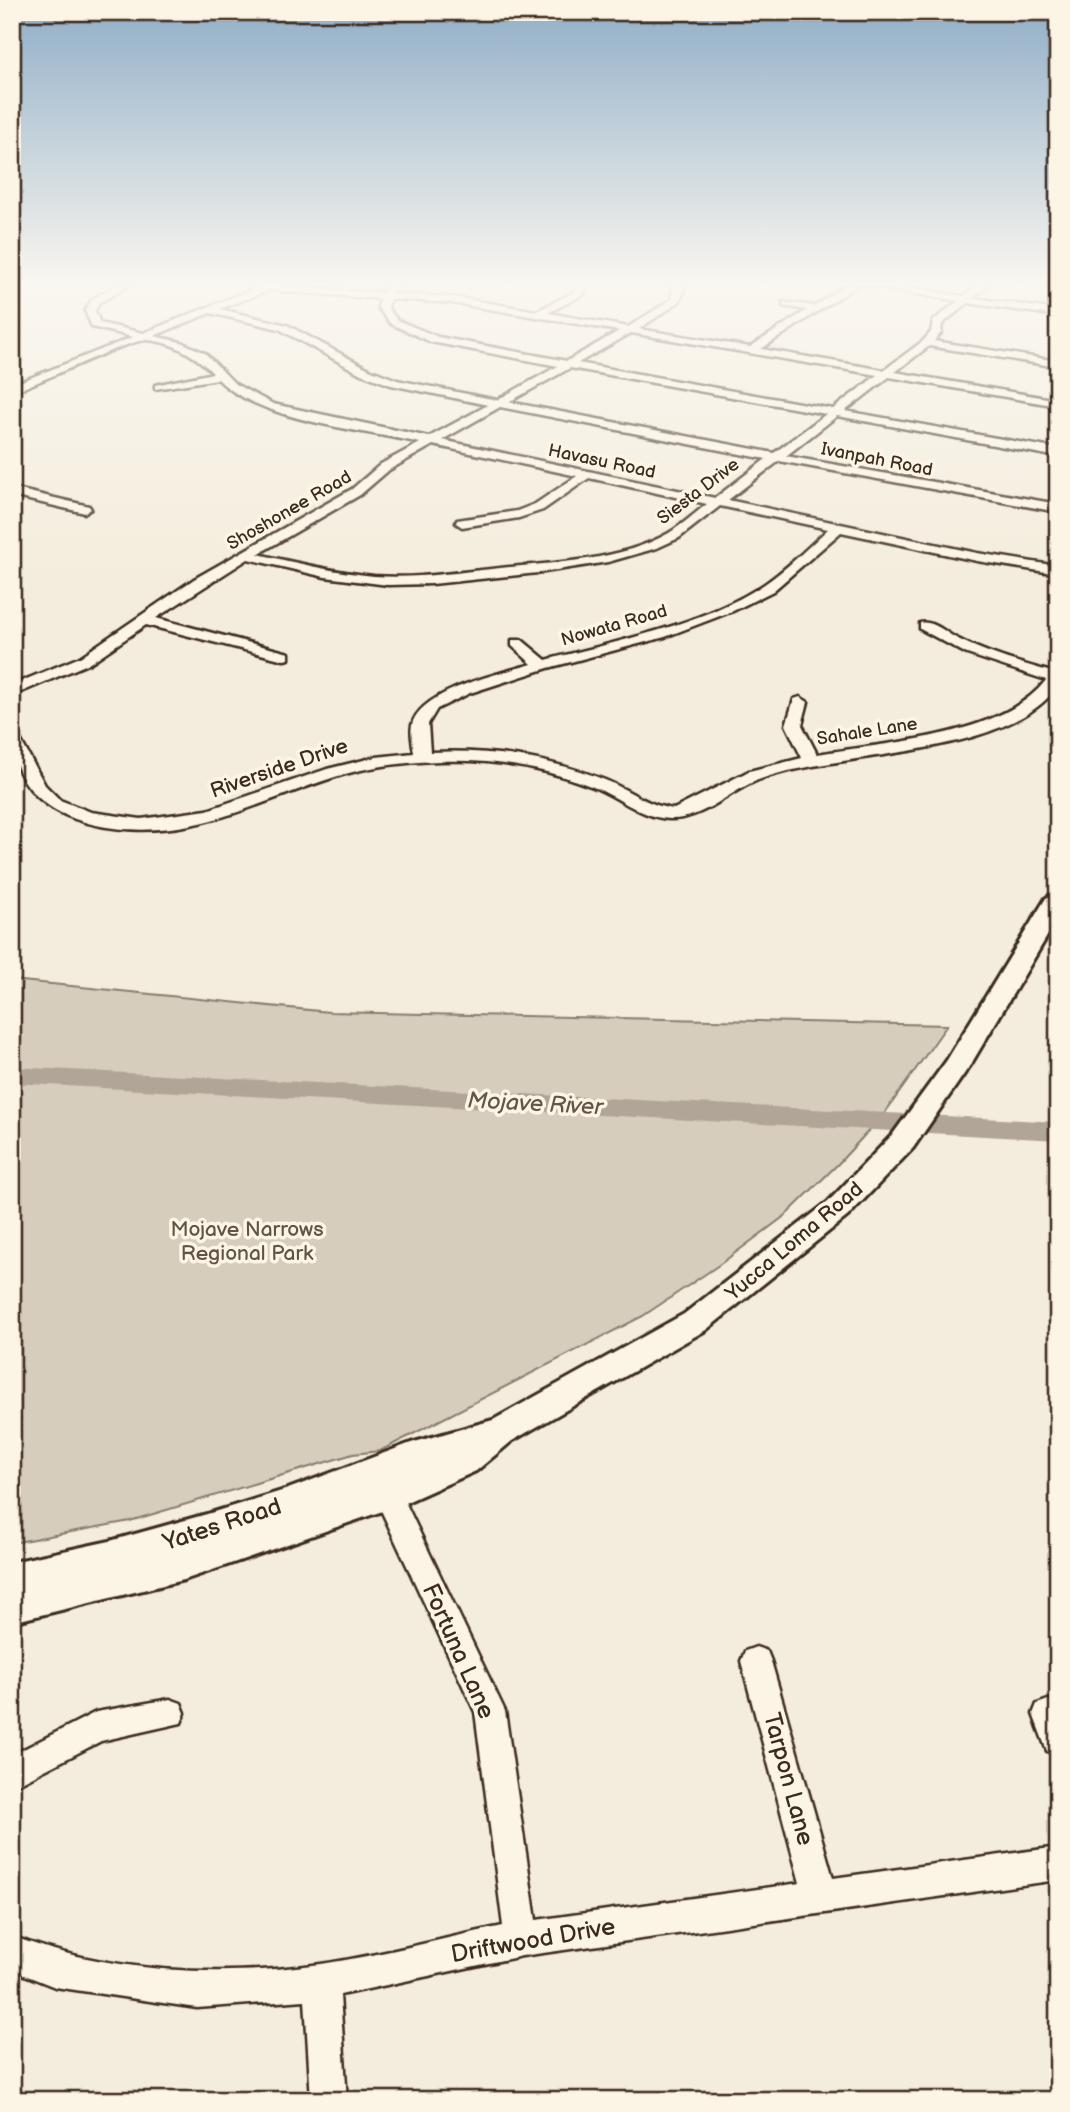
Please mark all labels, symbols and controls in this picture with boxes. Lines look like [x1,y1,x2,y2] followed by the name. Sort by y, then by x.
[819,438,935,481] street label: Ivanpah Road
[546,440,658,483] street label: Havasu Road
[653,454,744,529] street label: Siesta Drive
[223,466,355,555] street label: Shoshonee Road
[559,600,670,651] street label: Nowata Road
[815,713,919,750] street label: Sahale Lane
[207,733,351,804] street label: Riverside Drive
[467,1086,605,1122] water label: Mojave River
[720,1177,868,1307] street label: Yucca Loma Road
[170,1217,324,1266] park label: Mojave Narrows Regional Park
[158,1492,285,1558] street label: Yates Road
[416,1579,501,1723] street label: Fortuna Lane
[757,1710,820,1849] street label: Tarpon Lane
[449,1912,618,1969] street label: Driftwood Drive

